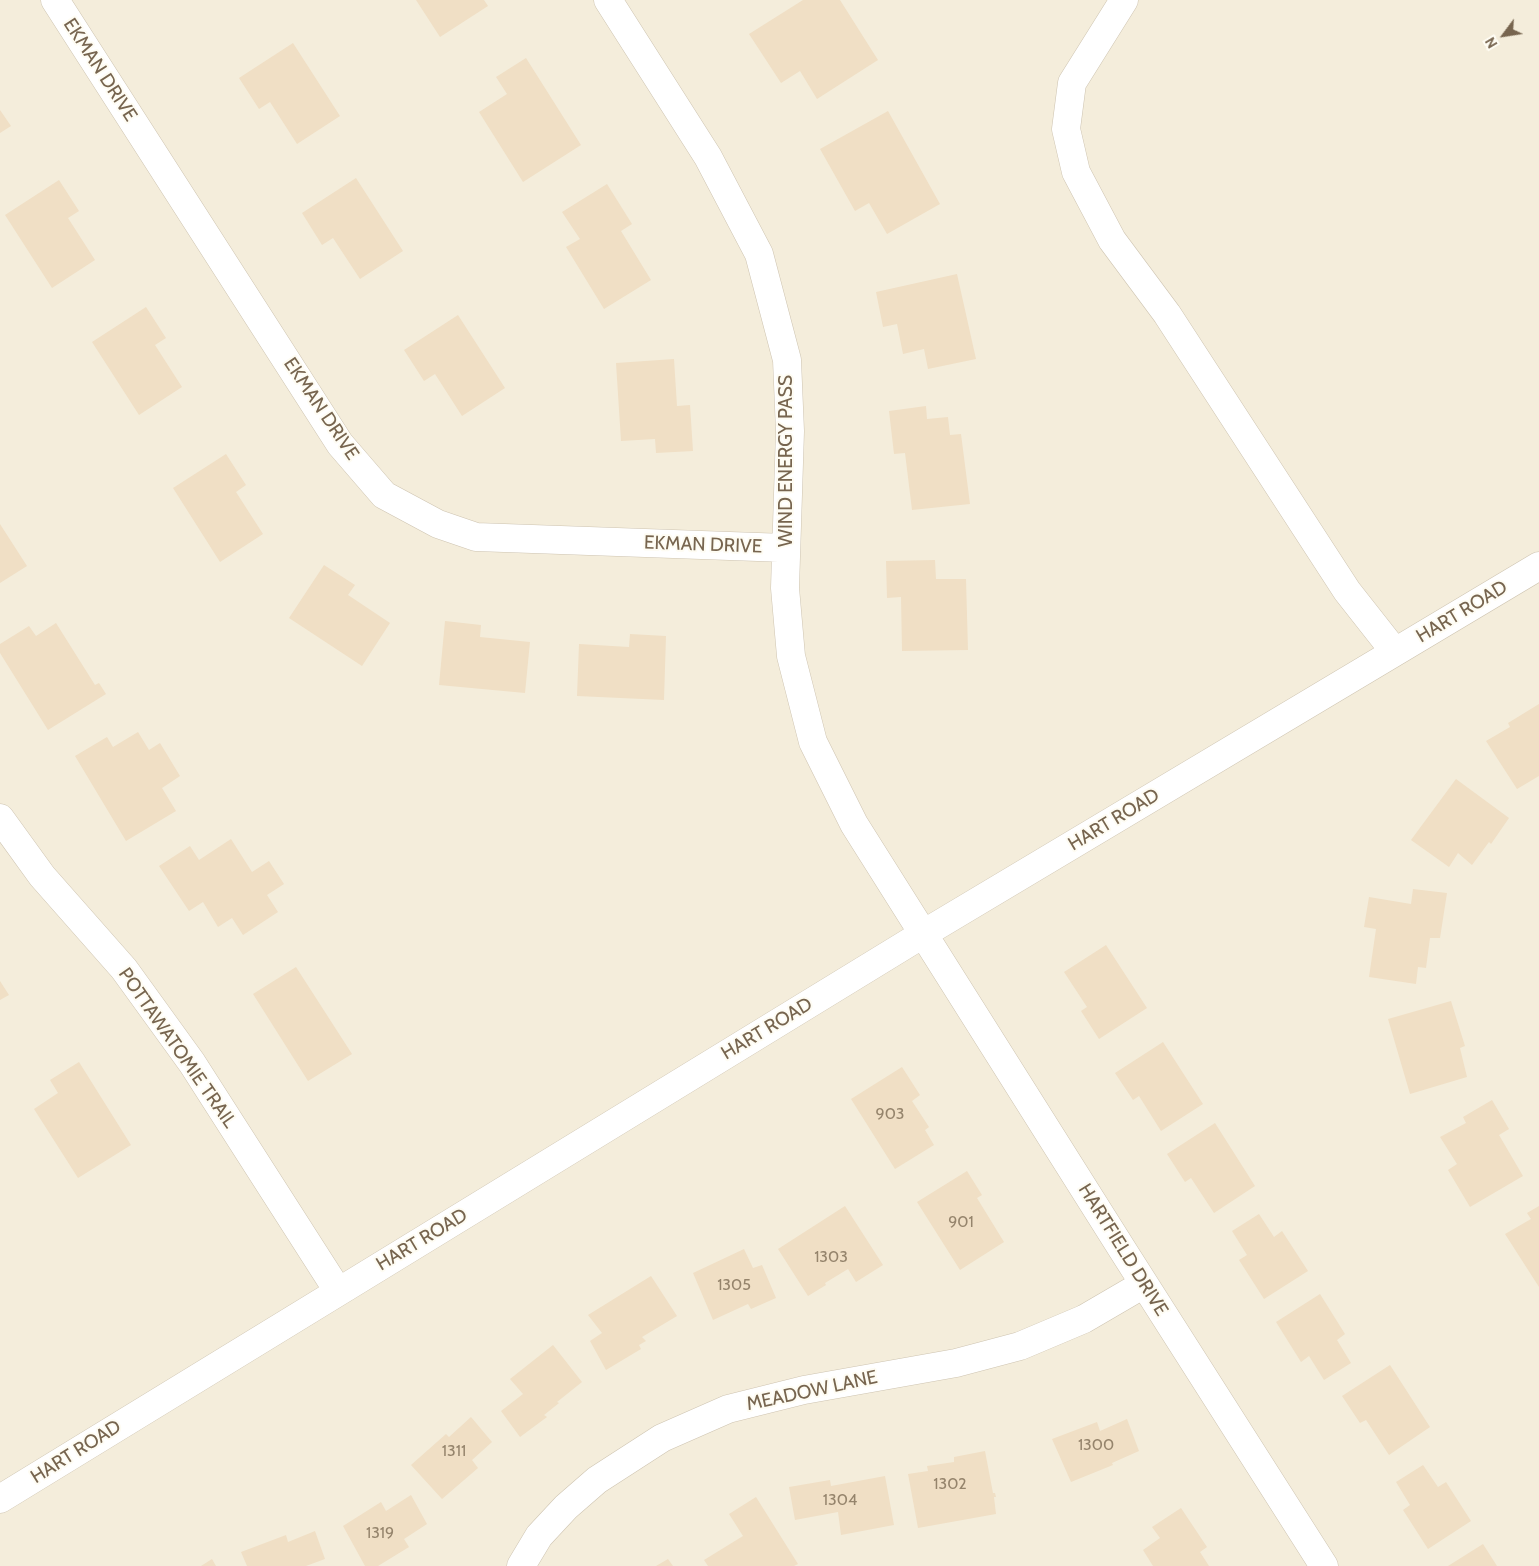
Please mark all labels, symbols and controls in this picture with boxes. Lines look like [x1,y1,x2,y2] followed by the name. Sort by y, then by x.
[1479,10,1529,60] north arrow
[58,14,142,126] street label: EKMAN DRIVE
[1481,34,1501,52] text: N
[278,354,364,464] street label: EKMAN DRIVE
[775,375,797,547] street label: WIND ENERGY PASS
[643,532,763,558] street label: EKMAN DRIVE
[1412,576,1512,648] street label: HART ROAD
[1064,784,1164,856] street label: HART ROAD
[113,964,241,1132] street label: POTTAWATOMIE TRAIL
[717,993,817,1065] street label: HART ROAD
[876,1104,904,1124] house number: 903
[1073,1180,1173,1320] street label: HARTFIELD DRIVE
[372,1204,472,1276] street label: HART ROAD
[948,1212,974,1232] house number: 901
[814,1247,848,1267] house number: 1303
[717,1275,751,1295] house number: 1305
[744,1366,880,1416] street label: MEADOW LANE
[27,1415,125,1489] street label: HART ROAD
[1078,1435,1114,1455] house number: 1300
[442,1441,466,1461] house number: 1311
[933,1474,967,1494] house number: 1302
[823,1490,857,1510] house number: 1304
[366,1523,394,1543] house number: 1319

